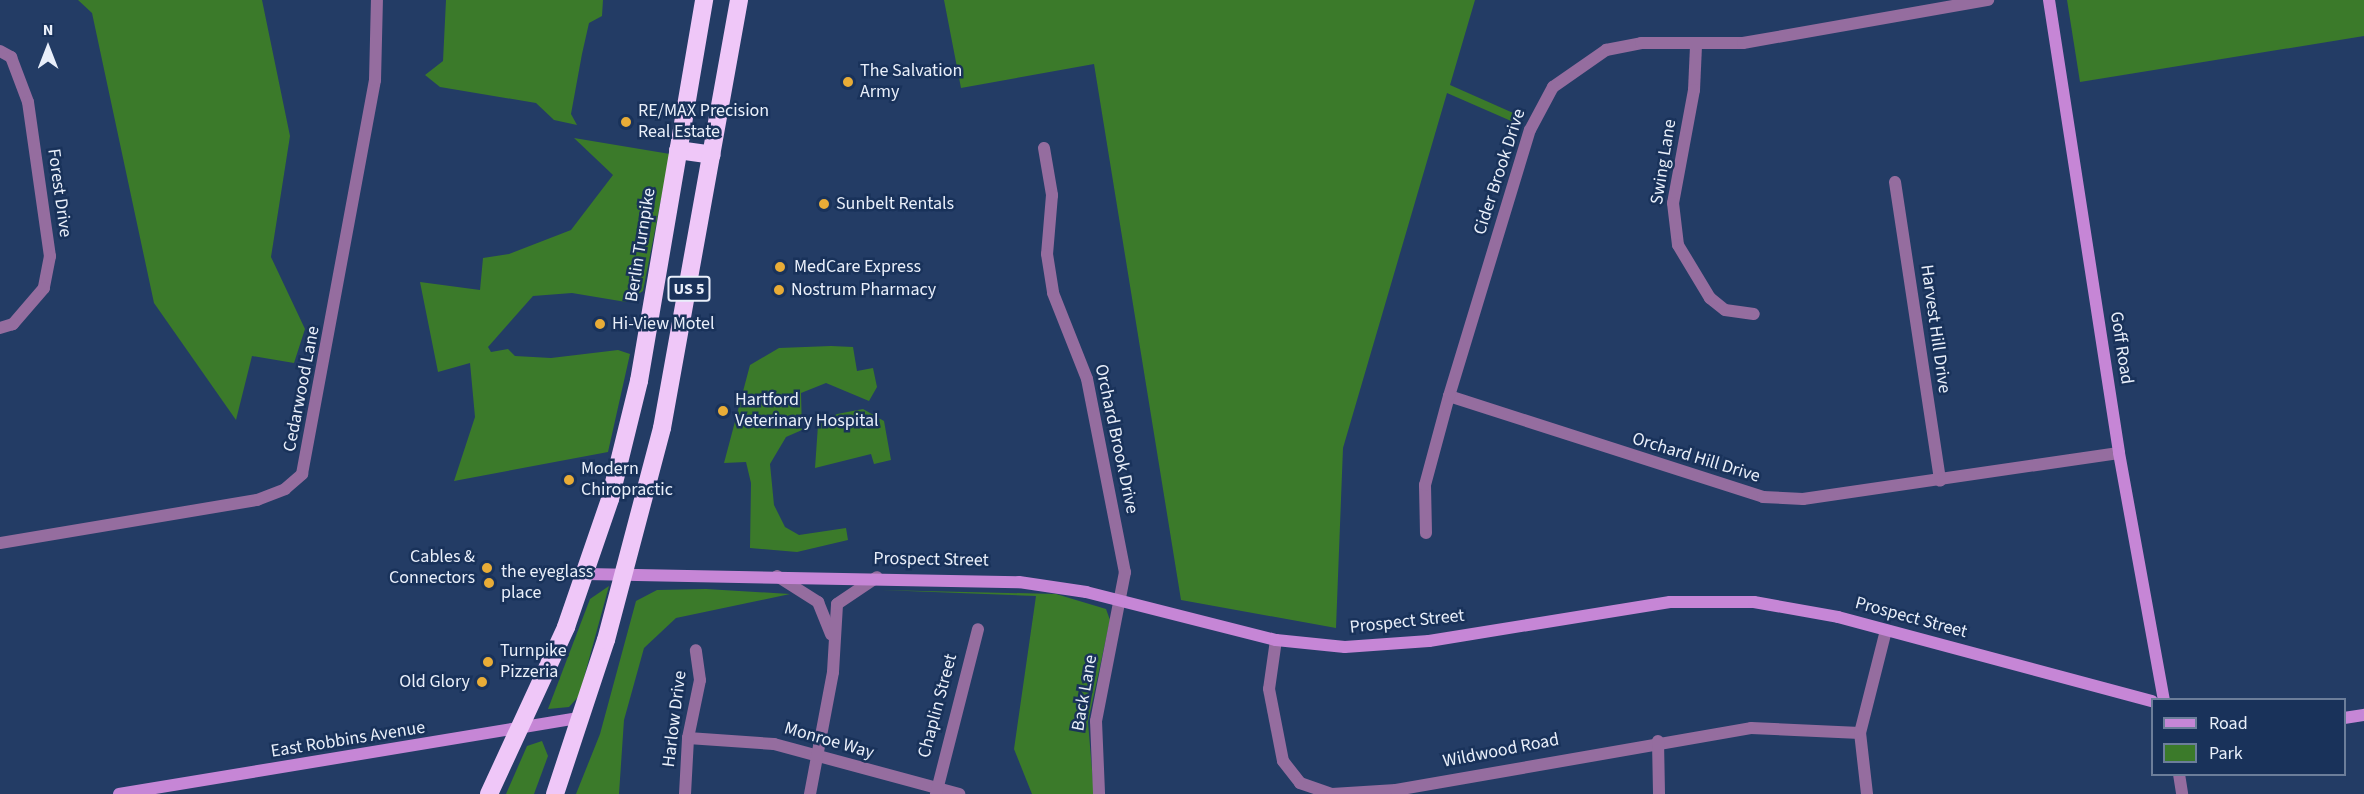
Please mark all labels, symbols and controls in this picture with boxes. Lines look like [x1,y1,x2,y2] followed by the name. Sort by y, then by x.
[18,18,78,78] north arrow
[43,19,53,41] text: N
[860,61,962,104] place label: The Salvation Army
[841,75,855,89] marker: The Salvation Army
[638,101,769,144] place label: RE/MAX Precision Real Estate
[1469,106,1531,238] street label: Cider Brook Drive
[619,115,633,129] marker: RE/MAX Precision Real Estate
[1647,118,1681,206] street label: Swing Lane
[42,147,76,239] street label: Forest Drive
[621,187,661,303] street label: Berlin Turnpike
[836,193,954,215] place label: Sunbelt Rentals
[817,197,831,211] marker: Sunbelt Rentals
[794,256,921,278] place label: MedCare Express
[771,258,789,276] marker: MedCare Express
[1915,263,1955,395] street label: Harvest Hill Drive
[666,276,712,302] road number: US 5
[791,279,936,301] place label: Nostrum Pharmacy
[772,283,786,297] marker: Nostrum Pharmacy
[2105,310,2137,386] street label: Goff Road
[612,313,715,335] place label: Hi-View Motel
[593,317,607,331] marker: Hi-View Motel
[279,324,325,454] street label: Cedarwood Lane
[1090,362,1142,516] street label: Orchard Brook Drive
[735,390,879,432] place label: Hartford Veterinary Hospital
[716,404,730,418] marker: Hartford Veterinary Hospital
[1629,428,1763,488] street label: Orchard Hill Drive
[581,459,673,502] place label: Modern Chiropractic
[562,473,576,487] marker: Modern Chiropractic
[389,547,475,590] place label: Cables & Connectors
[873,548,989,572] street label: Prospect Street
[480,561,494,575] marker: Cables & Connectors
[501,562,593,604] place label: the eyeglass place
[482,576,496,590] marker: the eyeglass place
[1853,593,1969,643] street label: Prospect Street
[1349,605,1465,639] street label: Prospect Street
[500,641,567,684] place label: Turnpike Pizzeria
[914,652,962,760] street label: Chaplin Street
[1068,653,1102,733] street label: Back Lane
[481,655,495,669] marker: Turnpike Pizzeria
[658,670,692,768] street label: Harlow Drive
[399,671,470,693] place label: Old Glory
[475,675,489,689] marker: Old Glory
[2151,698,2346,776] legend
[2209,711,2248,736] text: Road
[269,717,427,763] street label: East Robbins Avenue
[782,718,876,764] street label: Monroe Way
[1441,729,1561,773] street label: Wildwood Road
[2209,741,2243,766] text: Park

